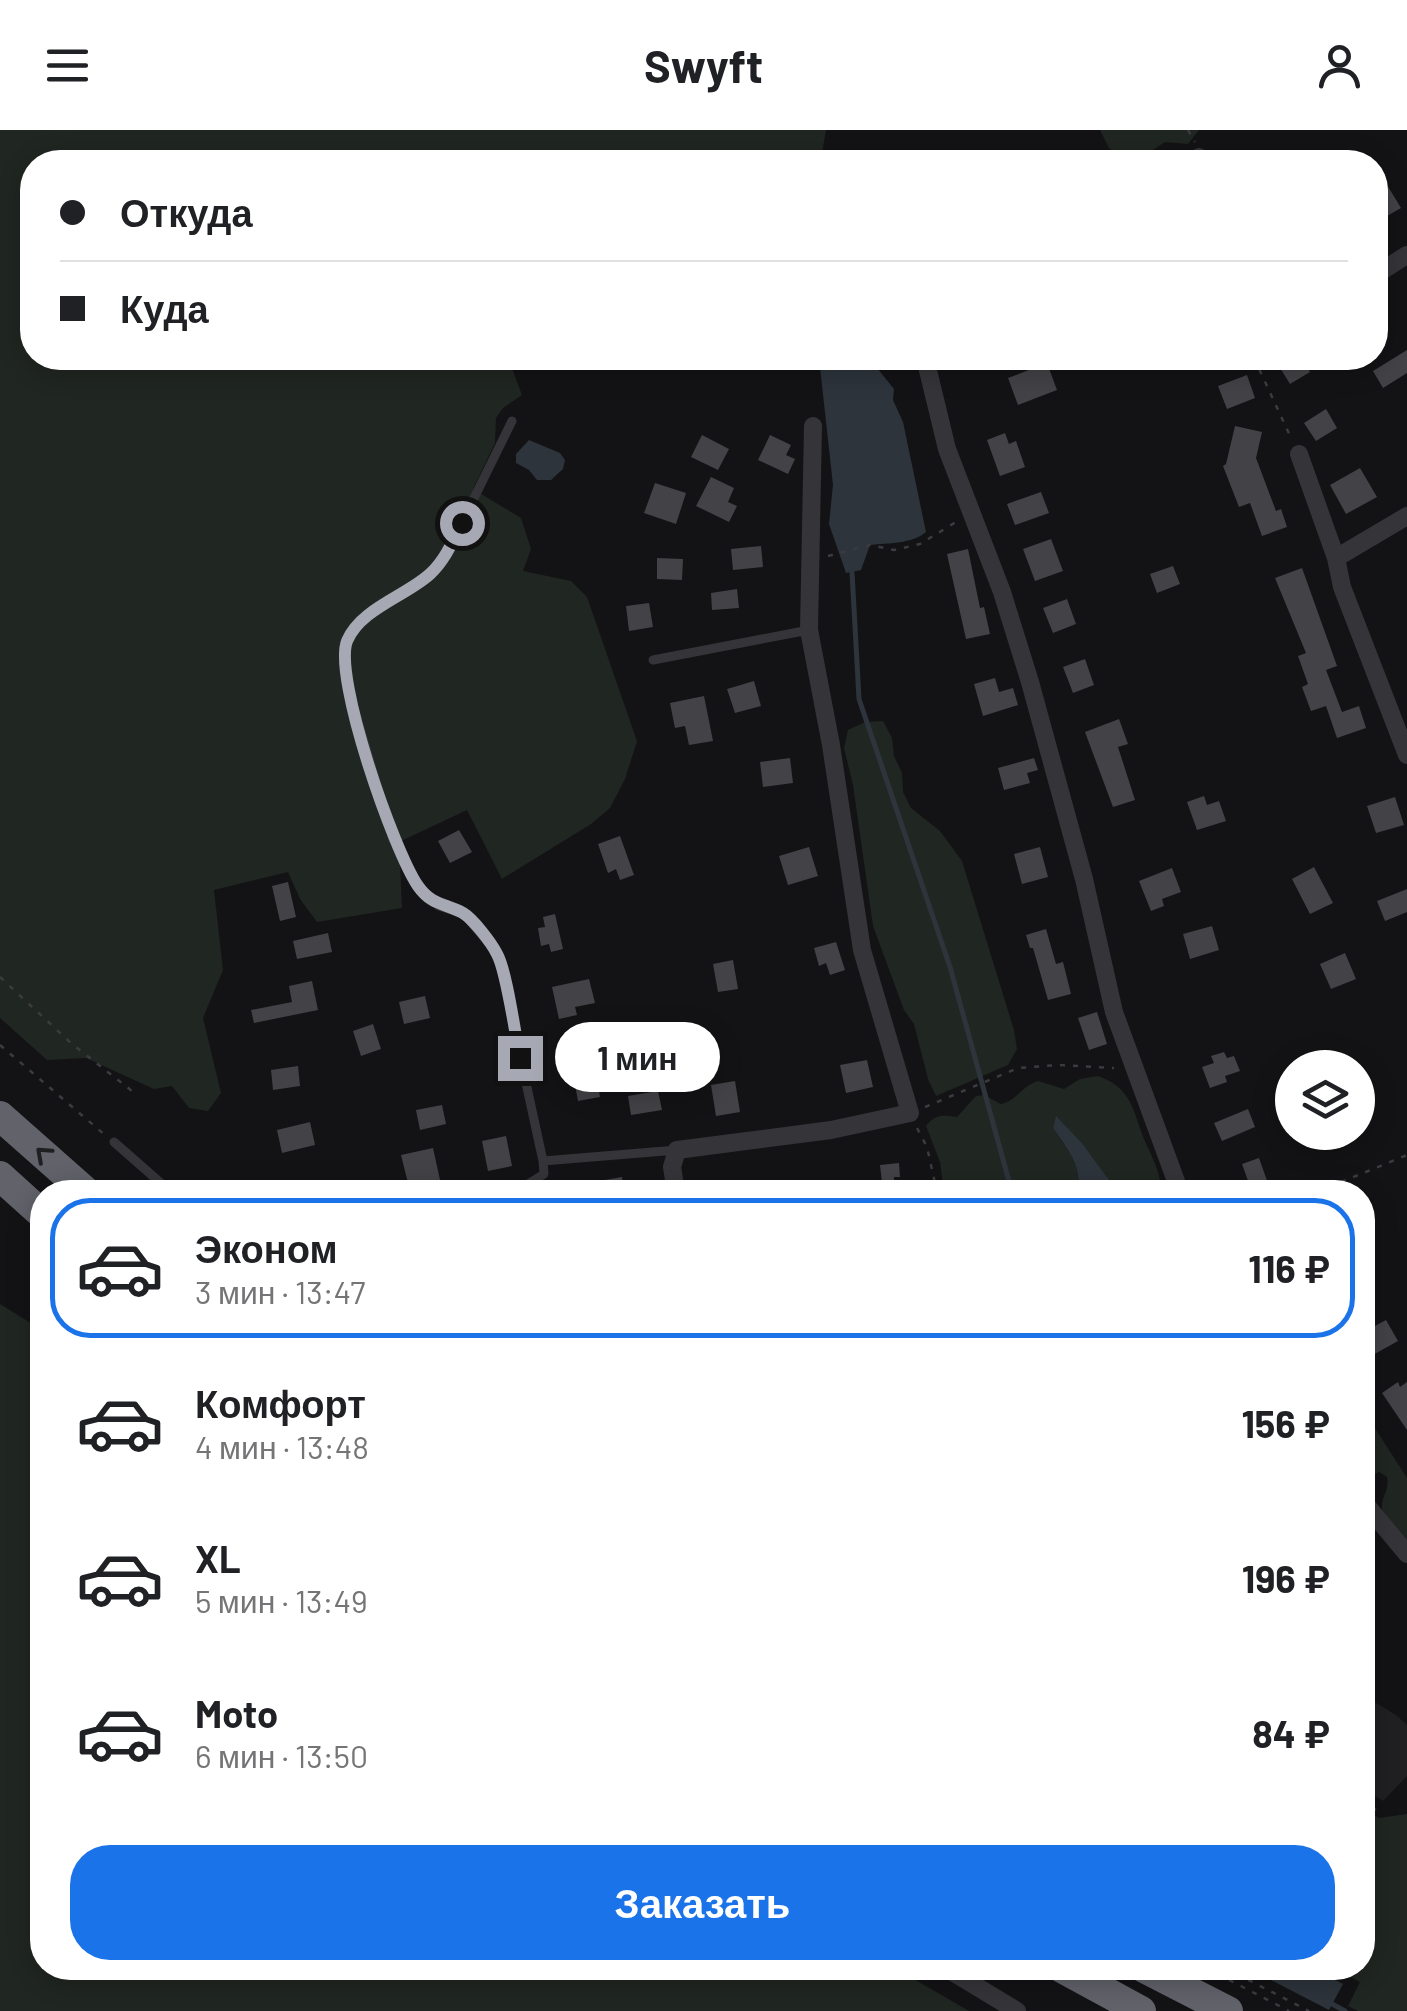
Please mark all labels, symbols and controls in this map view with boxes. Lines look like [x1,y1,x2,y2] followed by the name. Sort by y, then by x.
[40,38,95,93] icon: menu
[644,38,763,92] text: Swyft
[1312,38,1367,93] icon: person
[120,189,253,235] text: Откуда
[120,285,209,331] text: Куда
[440,501,485,546] route start
[555,1023,720,1093] callout: 1 мин
[498,1036,543,1081] route end
[597,1038,678,1076] text: 1 мин
[1275,1050,1375,1150] map controls
[1275,1050,1375,1150] button: layers
[36,1148,55,1166] one-way arrow
[75,1223,165,1313] icon: car
[195,1225,338,1271] text: Эконом
[1248,1245,1330,1291] text: 116 ₽
[195,1272,365,1310] text: 3 мин · 13:47
[75,1378,165,1468] icon: car
[195,1380,366,1426] text: Комфорт
[1241,1400,1330,1446] text: 156 ₽
[195,1427,369,1465] text: 4 мин · 13:48
[75,1533,165,1623] icon: car
[195,1535,241,1581] text: XL
[1242,1555,1330,1601] text: 196 ₽
[195,1581,368,1619] text: 5 мин · 13:49
[75,1688,165,1778] icon: car
[195,1690,278,1736] text: Moto
[1252,1710,1330,1756] text: 84 ₽
[195,1736,368,1774] text: 6 мин · 13:50
[70,1845,1335,1960] button: Заказать

